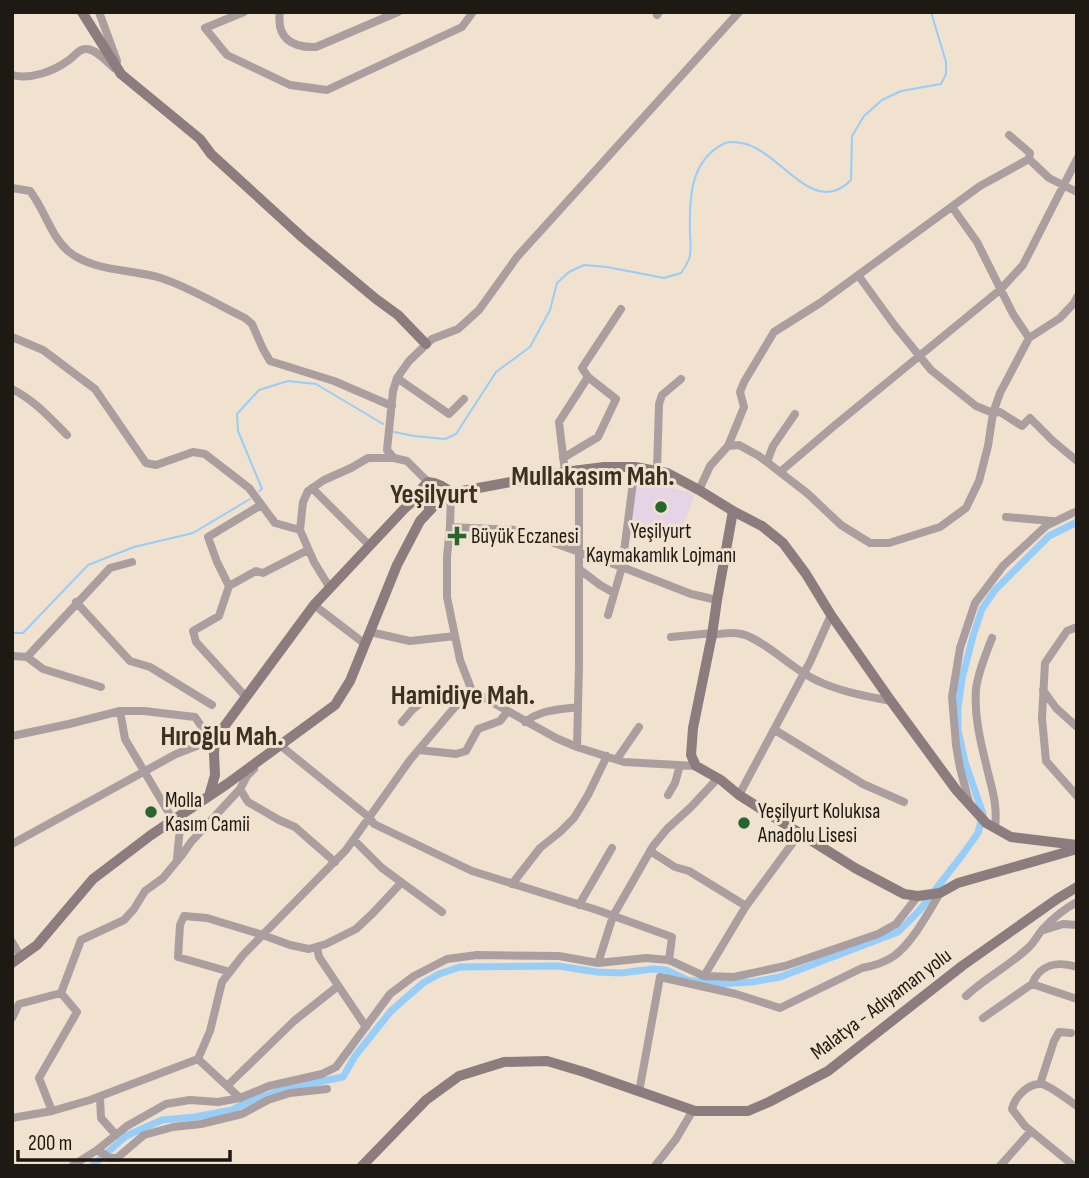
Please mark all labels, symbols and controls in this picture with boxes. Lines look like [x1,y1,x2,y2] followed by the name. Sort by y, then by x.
[511,460,675,493] district label: Mullakasım Mah.
[390,478,478,511] district label: Yeşilyurt
[653,499,669,515] marker: Yeşilyurt Kaymakamlık Lojmanı
[586,519,736,568] place label: Yeşilyurt Kaymakamlık Lojmanı
[471,524,579,549] place label: Büyük Eczanesi
[449,528,465,544] marker: Büyük Eczanesi
[391,679,535,712] district label: Hamidiye Mah.
[160,720,284,753] district label: Hıroğlu Mah.
[165,788,250,837] place label: Molla Kasım Camii
[757,799,880,848] place label: Yeşilyurt Kolukısa Anadolu Lisesi
[143,804,159,820] marker: Molla Kasım Camii
[736,815,752,831] marker: Yeşilyurt Kolukısa Anadolu Lisesi
[806,943,956,1065] street label: Malatya - Adıyaman yolu
[18,1118,229,1162] scale bar
[28,1131,72,1156] text: 200 m

